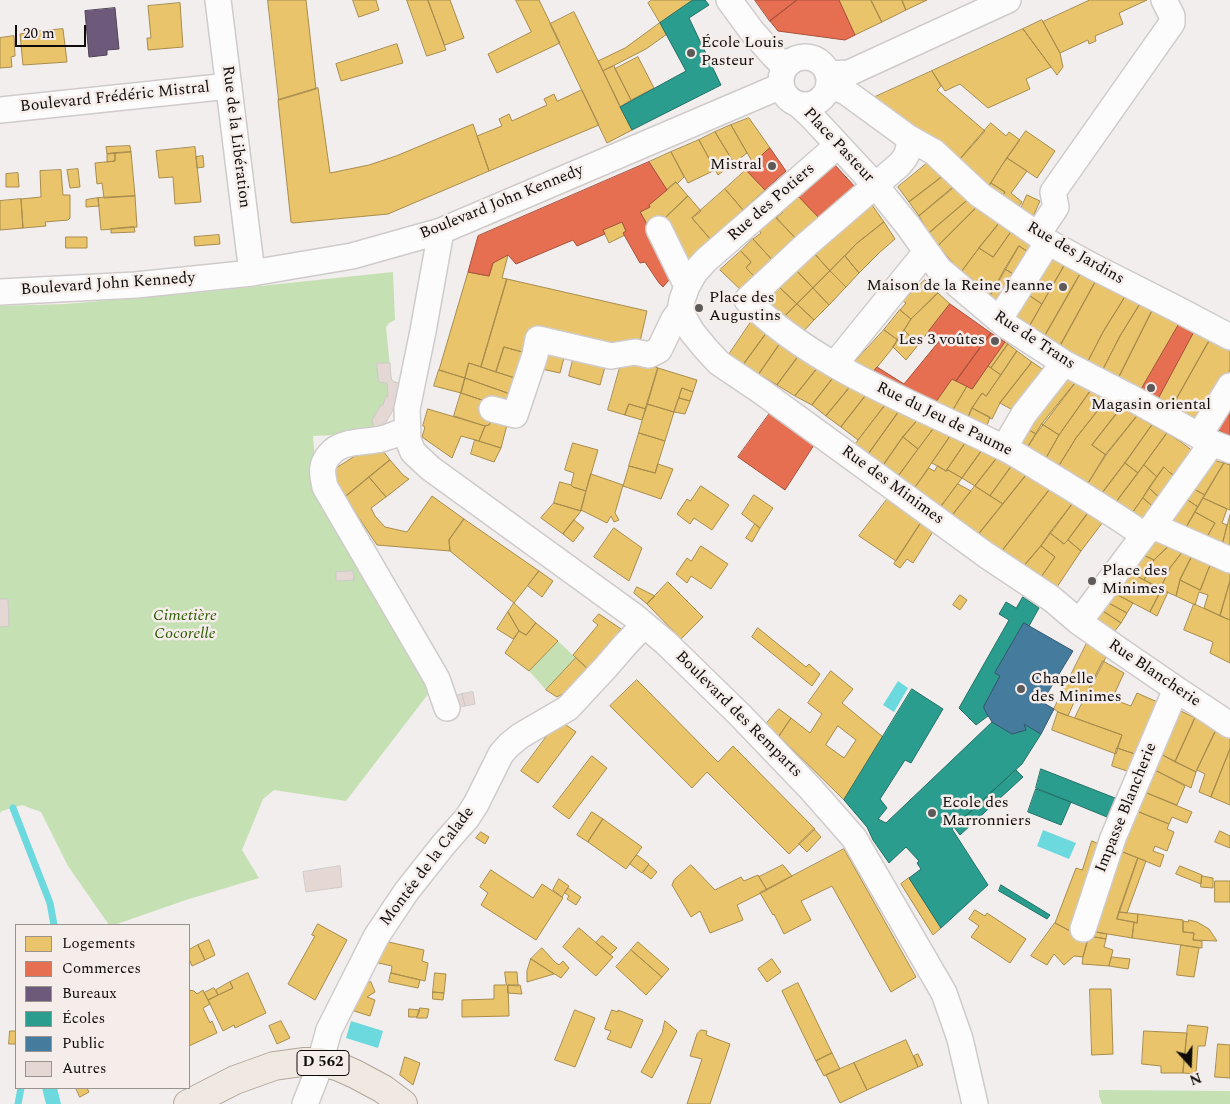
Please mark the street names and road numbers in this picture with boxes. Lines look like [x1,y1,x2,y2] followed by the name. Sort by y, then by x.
[217,65,253,209] street label: Rue de la Libération
[19,78,211,118] street label: Boulevard Frédéric Mistral
[798,105,878,187] street label: Place Pasteur
[725,160,819,246] street label: Rue des Potiers
[417,161,587,245] street label: Boulevard John Kennedy
[1023,218,1127,290] street label: Rue des Jardins
[20,269,196,301] street label: Boulevard John Kennedy
[990,308,1078,374] street label: Rue de Trans
[873,379,1015,461] street label: Rue du Jeu de Paume
[837,442,947,530] street label: Rue des Minimes
[1104,636,1204,712] street label: Rue Blancherie
[671,648,805,782] street label: Boulevard des Remparts
[1092,740,1162,876] street label: Impasse Blancherie
[377,804,479,930] street label: Montée de la Calade
[297,1050,349,1076] road number: D 562

